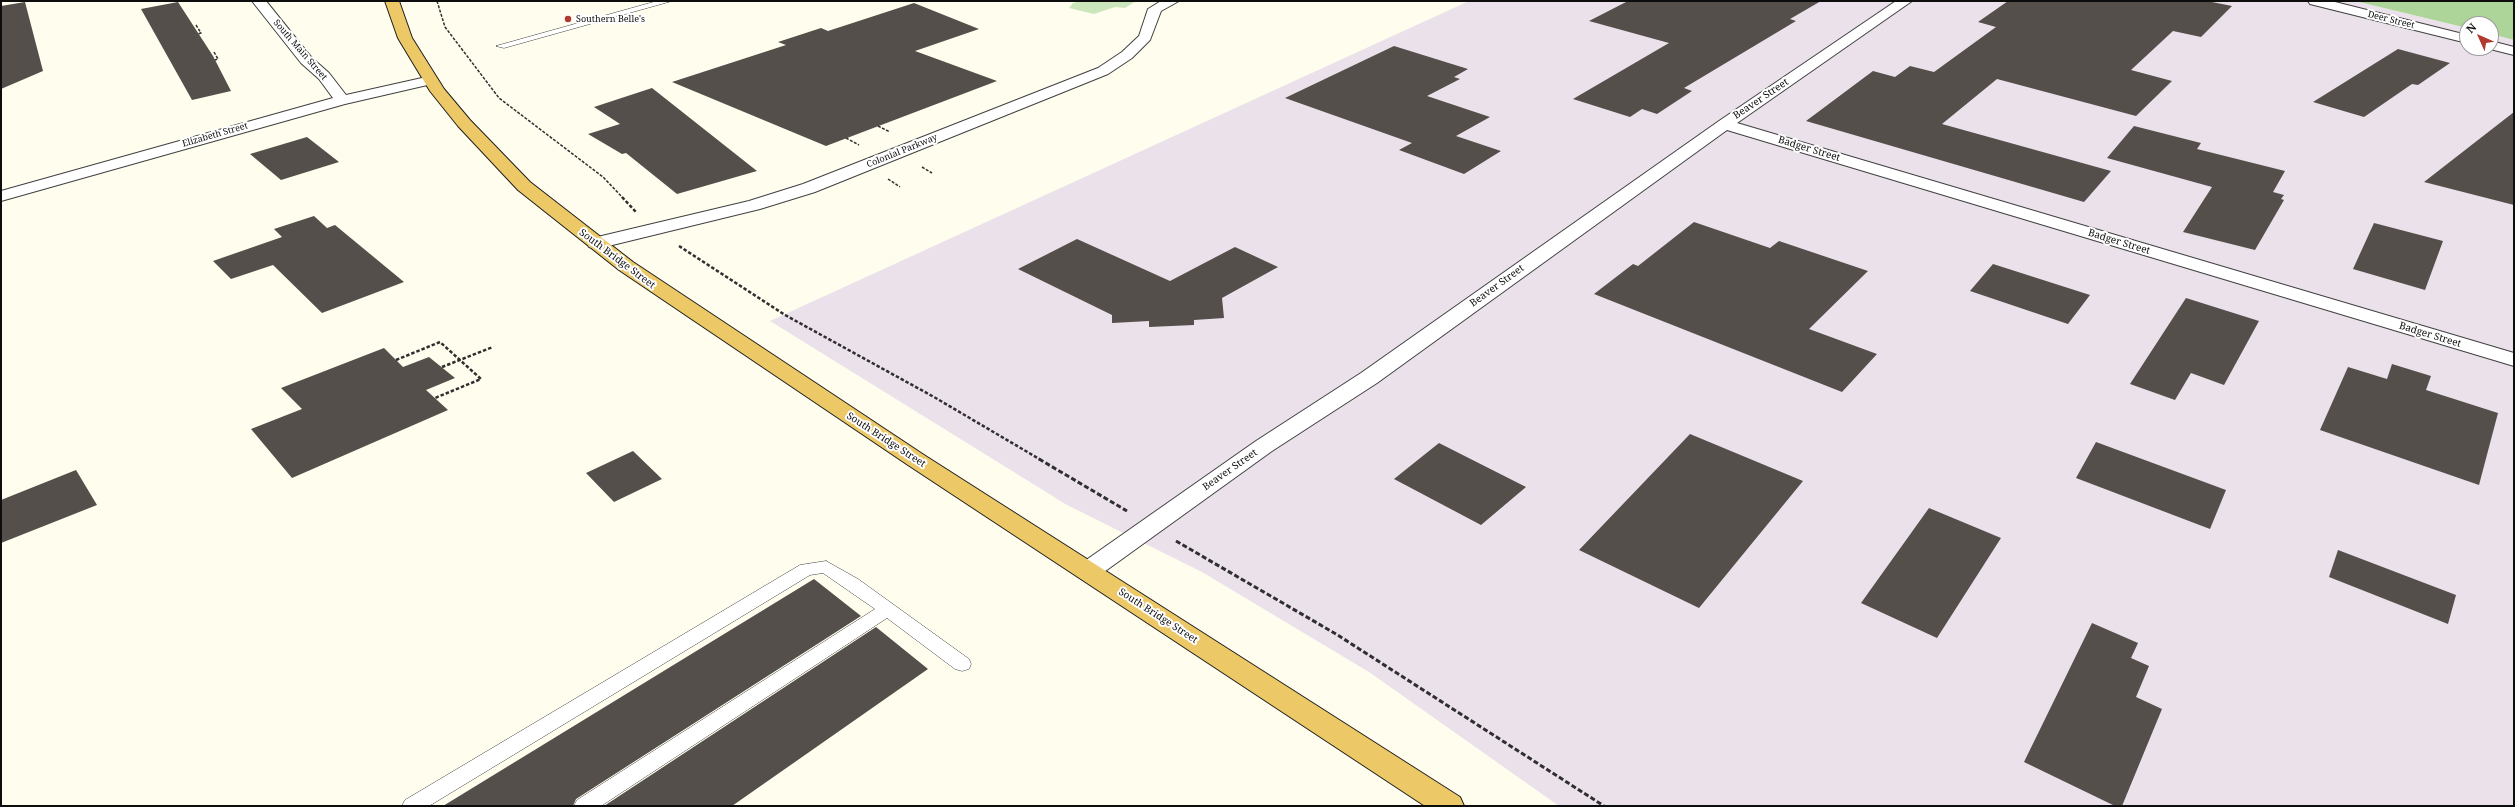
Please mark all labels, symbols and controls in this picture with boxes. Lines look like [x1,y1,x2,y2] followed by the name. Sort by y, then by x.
[2366,9,2416,31] street label: Deer Street
[563,14,573,24] marker: Southern Belle's
[576,14,645,24] place label: Southern Belle's
[2459,16,2499,56] north arrow
[271,18,329,82] street label: South Main Street
[2462,20,2479,36] text: N
[1731,76,1791,122] street label: Beaver Street
[181,120,249,150] street label: Elizabeth Street
[865,132,939,170] street label: Colonial Parkway
[1777,134,1841,164] street label: Badger Street
[577,227,657,291] street label: South Bridge Street
[2087,227,2151,257] street label: Badger Street
[1468,262,1526,310] street label: Beaver Street
[2398,320,2462,350] street label: Badger Street
[844,410,928,470] street label: South Bridge Street
[1200,447,1260,493] street label: Beaver Street
[1116,586,1200,646] street label: South Bridge Street

